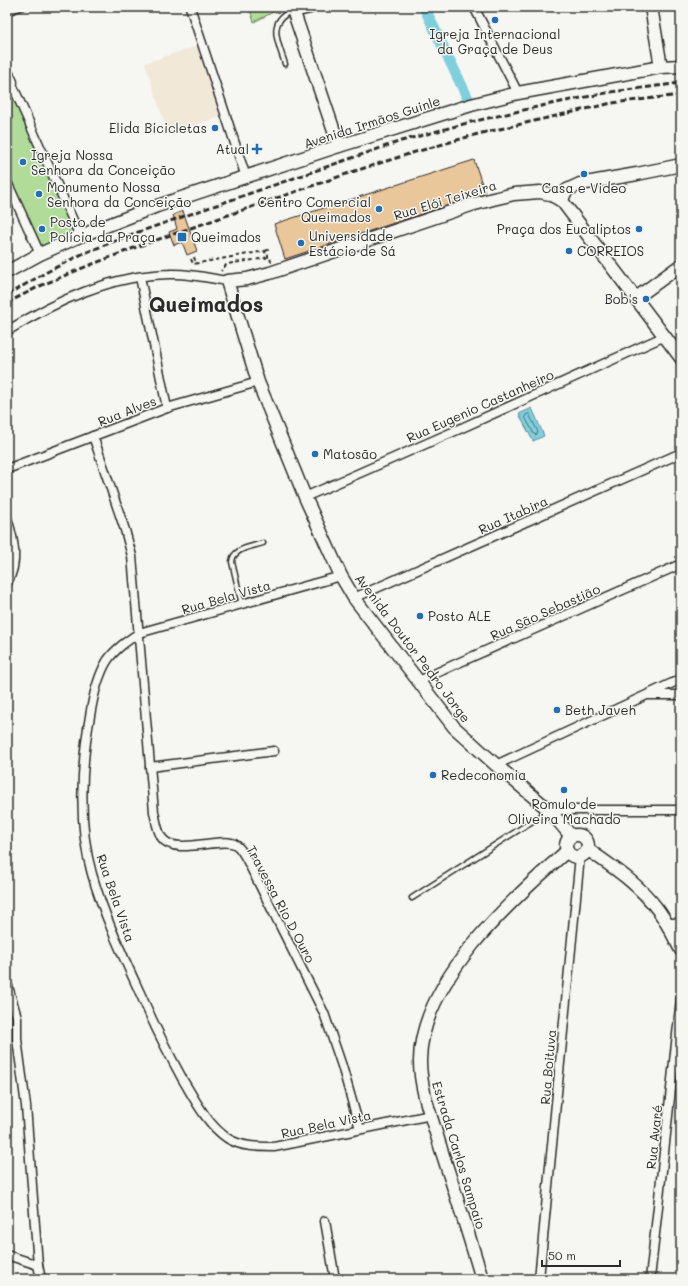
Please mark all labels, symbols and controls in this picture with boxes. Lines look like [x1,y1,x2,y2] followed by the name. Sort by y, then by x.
[490,15,500,25] marker: Igreja Internacional da Graça de Deus
[430,25,560,57] place label: Igreja Internacional da Graça de Deus
[302,91,442,152] street label: Avenida Irmãos Guinle
[109,119,207,136] place label: Elida Bicicletas
[210,123,220,133] marker: Elida Bicicletas
[216,140,249,157] place label: Atual
[252,144,262,154] marker: Atual
[31,146,176,178] place label: Igreja Nossa Senhora da Conceição
[18,157,28,167] marker: Igreja Nossa Senhora da Conceição
[579,169,589,179] marker: Casa e Video
[391,176,498,223] street label: Rua Elói Teixeira
[47,178,192,210] place label: Monumento Nossa Senhora da Conceição
[542,179,627,196] place label: Casa e Video
[34,189,44,199] marker: Monumento Nossa Senhora da Conceição
[257,193,371,225] place label: Centro Comercial Queimados
[374,204,384,214] marker: Centro Comercial Queimados
[50,213,156,245] place label: Posto de Polícia da Praça
[497,220,631,237] place label: Praça dos Eucaliptos
[37,224,47,234] marker: Posto de Polícia da Praça
[634,224,644,234] marker: Praça dos Eucaliptos
[309,227,396,259] place label: Universidade Estácio de Sá
[191,228,261,245] place label: Queimados
[176,231,188,243] marker: Queimados
[296,238,306,248] marker: Universidade Estácio de Sá
[577,242,644,259] place label: CORREIOS
[564,246,574,256] marker: CORREIOS
[149,290,263,317] district label: Queimados
[605,290,638,307] place label: Bob's
[641,294,651,304] marker: Bob's
[404,365,556,446] street label: Rua Eugenio Castanheiro
[95,392,158,429] street label: Rua Alves
[323,445,377,462] place label: Matosão
[310,449,320,459] marker: Matosão
[475,492,550,537] street label: Rua Itabira
[352,570,475,725] street label: Avenida Doutor Pedro Jorge
[179,576,272,617] street label: Rua Bela Vista
[487,580,603,643] street label: Rua São Sebastião
[428,607,491,624] place label: Posto ALE
[415,611,425,621] marker: Posto ALE
[565,701,636,718] place label: Beth Javeh
[552,705,562,715] marker: Beth Javeh
[441,766,526,783] place label: Redeconomia
[428,770,438,780] marker: Redeconomia
[559,785,569,795] marker: Romulo de Oliveira Machado
[508,795,621,827] place label: Romulo de Oliveira Machado
[243,842,320,966] street label: Travessa Rio D Ouro
[93,852,139,944] street label: Rua Bela Vista
[536,1029,559,1105] street label: Rua Boituva
[429,1079,490,1231] street label: Estrada Carlos Sampaio
[642,1104,665,1170] street label: Rua Avaré
[279,1106,373,1141] street label: Rua Bela Vista
[542,1242,620,1268] scale bar
[548,1247,576,1263] text: 50 m

